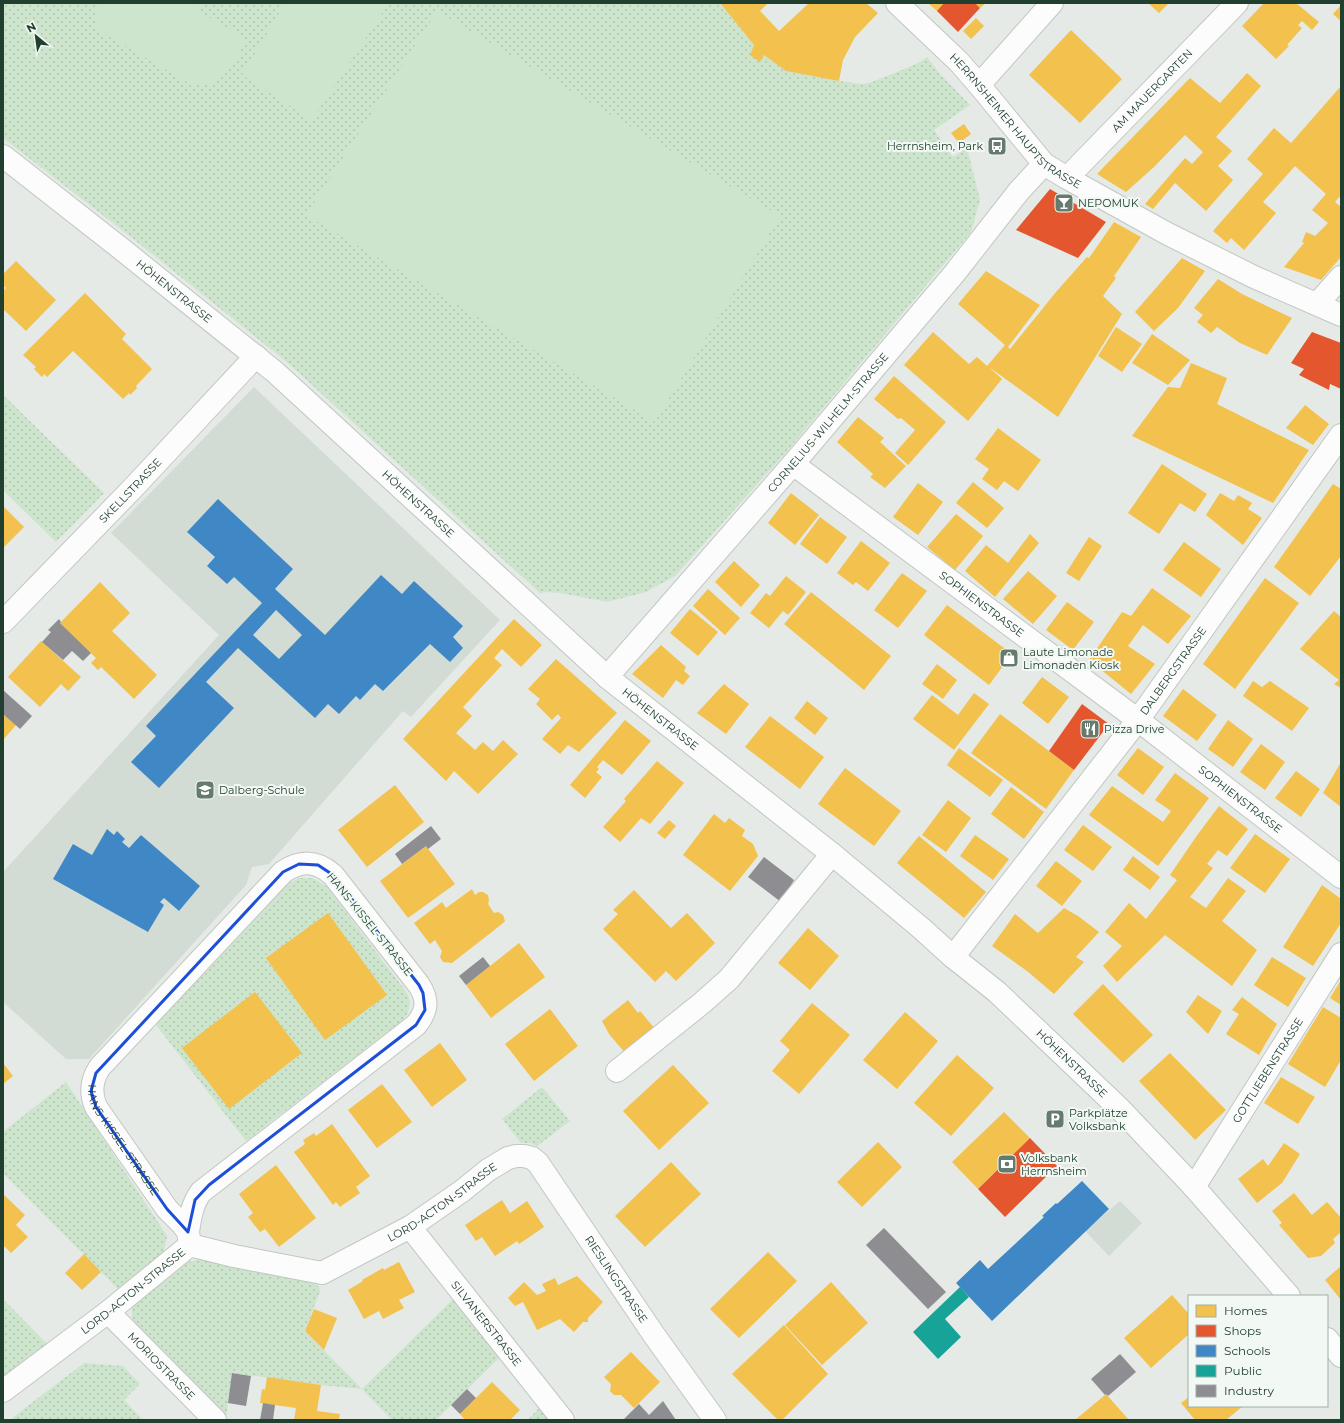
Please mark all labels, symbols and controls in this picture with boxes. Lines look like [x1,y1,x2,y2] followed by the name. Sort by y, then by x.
[16,16,56,56] north arrow
[24,19,38,36] text: N
[1109,46,1196,135] street label: AM MAUERGARTEN
[947,50,1084,192] street label: HERRNSHEIMER HAUPTSTRASSE
[986,135,1008,157] bus stop icon: Herrnsheim, Park
[887,139,983,153] place label: Herrnsheim, Park
[1053,192,1075,214] bar icon: NEPOMUK
[1078,196,1139,210] place label: NEPOMUK
[133,257,215,326] street label: HÖHENSTRASSE
[764,350,891,495] street label: CORNELIUS-WILHELM-STRASSE
[96,455,164,526] street label: SKELLSTRASSE
[379,467,457,540] street label: HÖHENSTRASSE
[937,568,1027,640] street label: SOPHIENSTRASSE
[1137,624,1209,718] street label: DALBERGSTRASSE
[1023,645,1119,672] place label: Laute Limonade Limonaden Kiosk
[998,647,1020,669] shop icon: Laute Limonade Limonaden Kiosk
[619,685,701,753] street label: HÖHENSTRASSE
[1079,718,1101,740] restaurant icon: Pizza Drive
[1104,722,1165,736] place label: Pizza Drive
[1196,762,1285,836] street label: SOPHIENSTRASSE
[194,779,216,801] school or university icon: Dalberg-Schule
[219,783,305,797] place label: Dalberg-Schule
[324,869,416,979] street label: HANS-KISSEL-STRASSE
[1229,1015,1306,1126] street label: GOTTLIEBENSTRASSE
[1033,1026,1110,1100] street label: HÖHENSTRASSE
[85,1084,162,1198] street label: HANS-KISSEL-STRASSE
[1069,1106,1128,1133] place label: Parkplätze Volksbank
[1044,1108,1066,1130] parking icon: Parkplätze Volksbank
[1021,1151,1087,1178] place label: Volksbank Herrnsheim
[996,1153,1018,1175] bank icon: Volksbank Herrnsheim
[385,1159,499,1245] street label: LORD-ACTON-STRASSE
[582,1233,651,1326] street label: RIESLINGSTRASSE
[78,1245,188,1337] street label: LORD-ACTON-STRASSE
[448,1278,525,1369] street label: SILVANERSTRASSE
[1188,1295,1328,1407] legend
[1224,1303,1267,1318] text: Homes
[1224,1323,1261,1338] text: Shops
[125,1329,198,1403] street label: MORIOSTRASSE
[1224,1343,1270,1358] text: Schools
[1224,1363,1262,1378] text: Public
[1224,1383,1274,1398] text: Industry

